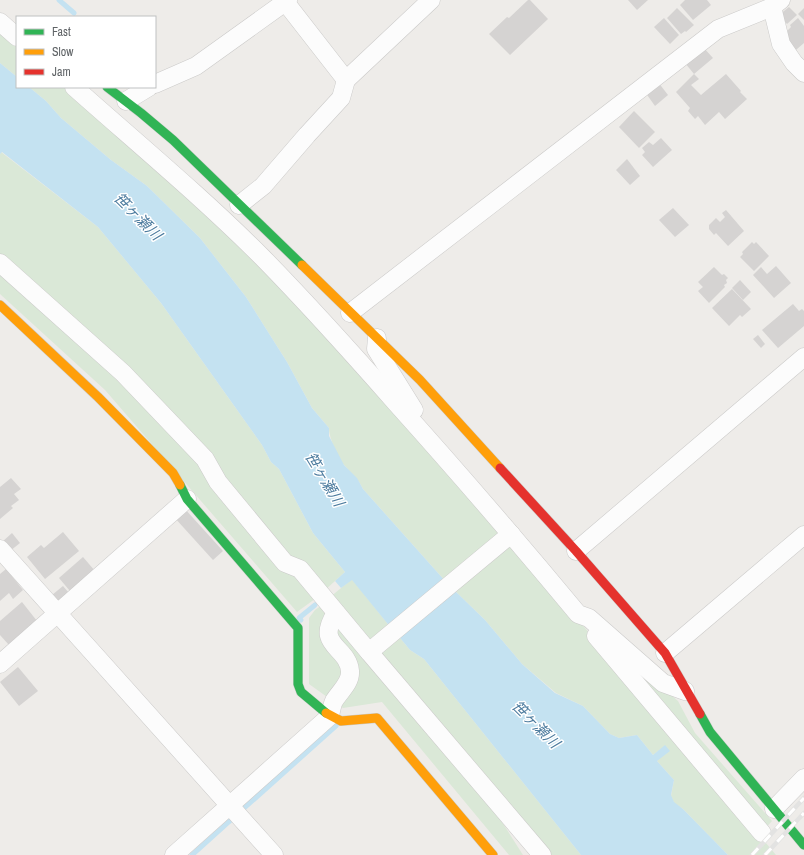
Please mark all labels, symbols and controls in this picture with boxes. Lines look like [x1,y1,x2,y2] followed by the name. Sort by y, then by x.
[16,16,156,88] legend
[52,24,71,40] text: Fast
[52,44,74,60] text: Slow
[52,64,71,80] text: Jam
[109,187,168,246] water label: 笹ヶ瀬川
[301,448,350,512] water label: 笹ヶ瀬川
[507,695,566,754] water label: 笹ヶ瀬川

